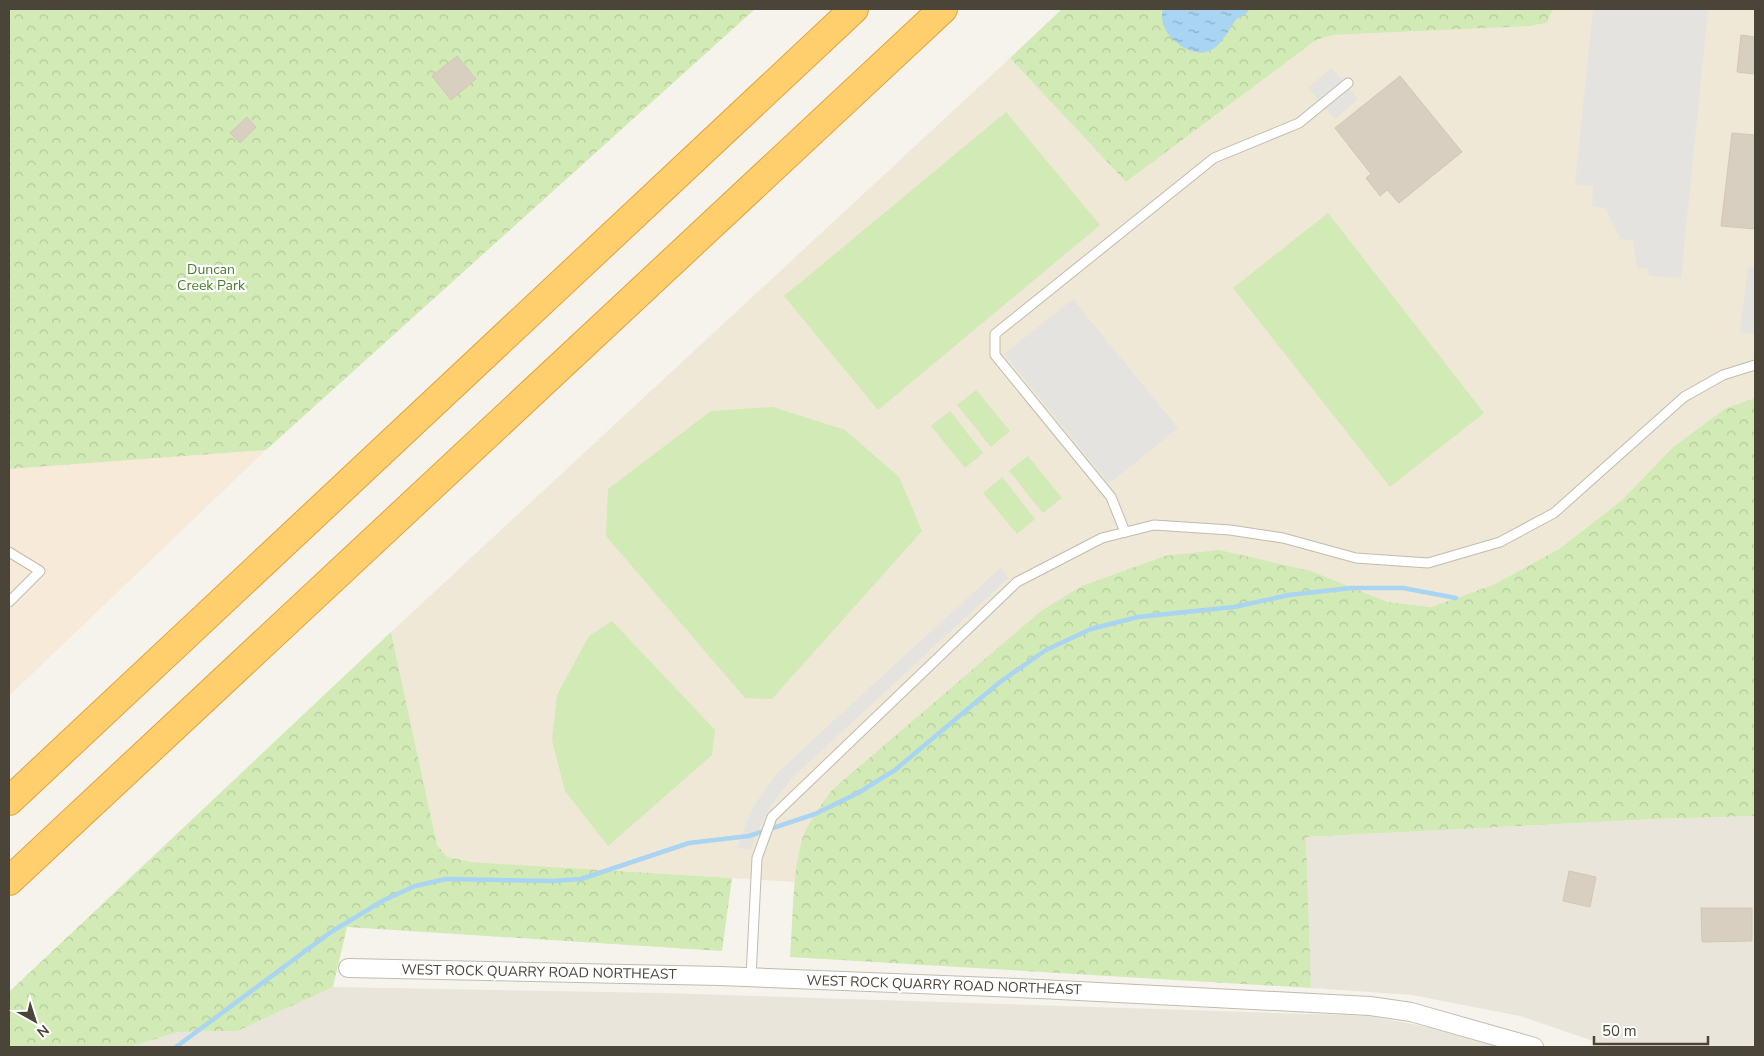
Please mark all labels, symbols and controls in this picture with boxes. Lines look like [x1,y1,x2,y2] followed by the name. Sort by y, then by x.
[177,260,246,295] park label: Duncan Creek Park
[401,960,677,984] street label: WEST ROCK QUARRY ROAD NORTHEAST
[806,971,1083,999] street label: WEST ROCK QUARRY ROAD NORTHEAST
[10,996,60,1046] north arrow
[1594,1014,1708,1046] scale bar
[33,1020,53,1041] text: N
[1602,1021,1637,1041] text: 50 m

